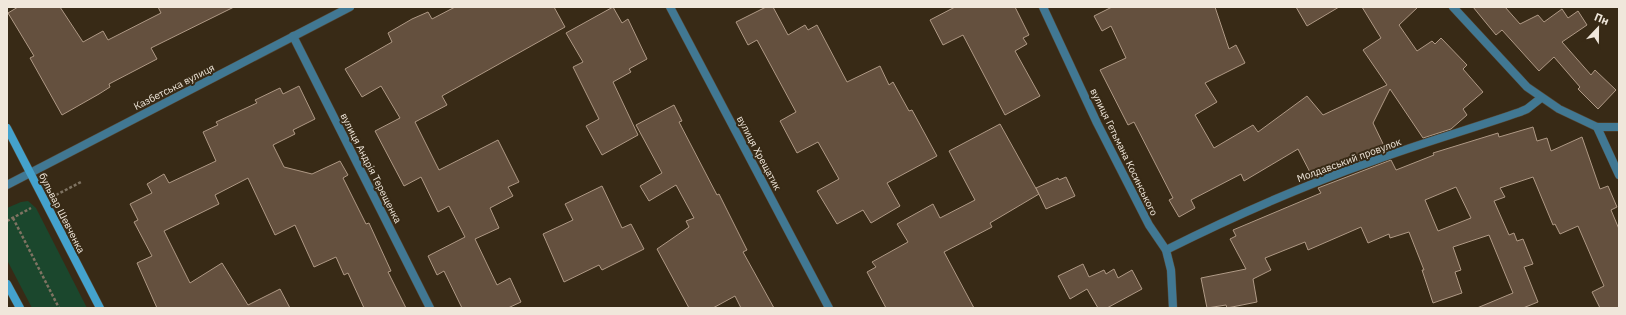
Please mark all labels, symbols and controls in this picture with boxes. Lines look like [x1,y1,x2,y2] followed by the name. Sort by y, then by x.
[1578,8,1618,48] north arrow
[1592,10,1611,28] text: Пн
[131,61,217,113] street label: Казбетська вулиця
[1087,86,1161,218] street label: вулиця Гетьмана Косинського
[338,111,405,226] street label: вулиця Андрія Терещенка
[734,114,784,193] street label: вулиця Хрещатик
[1295,135,1404,185] street label: Молдавський провулок
[36,171,88,256] street label: бульвар Шевченка

